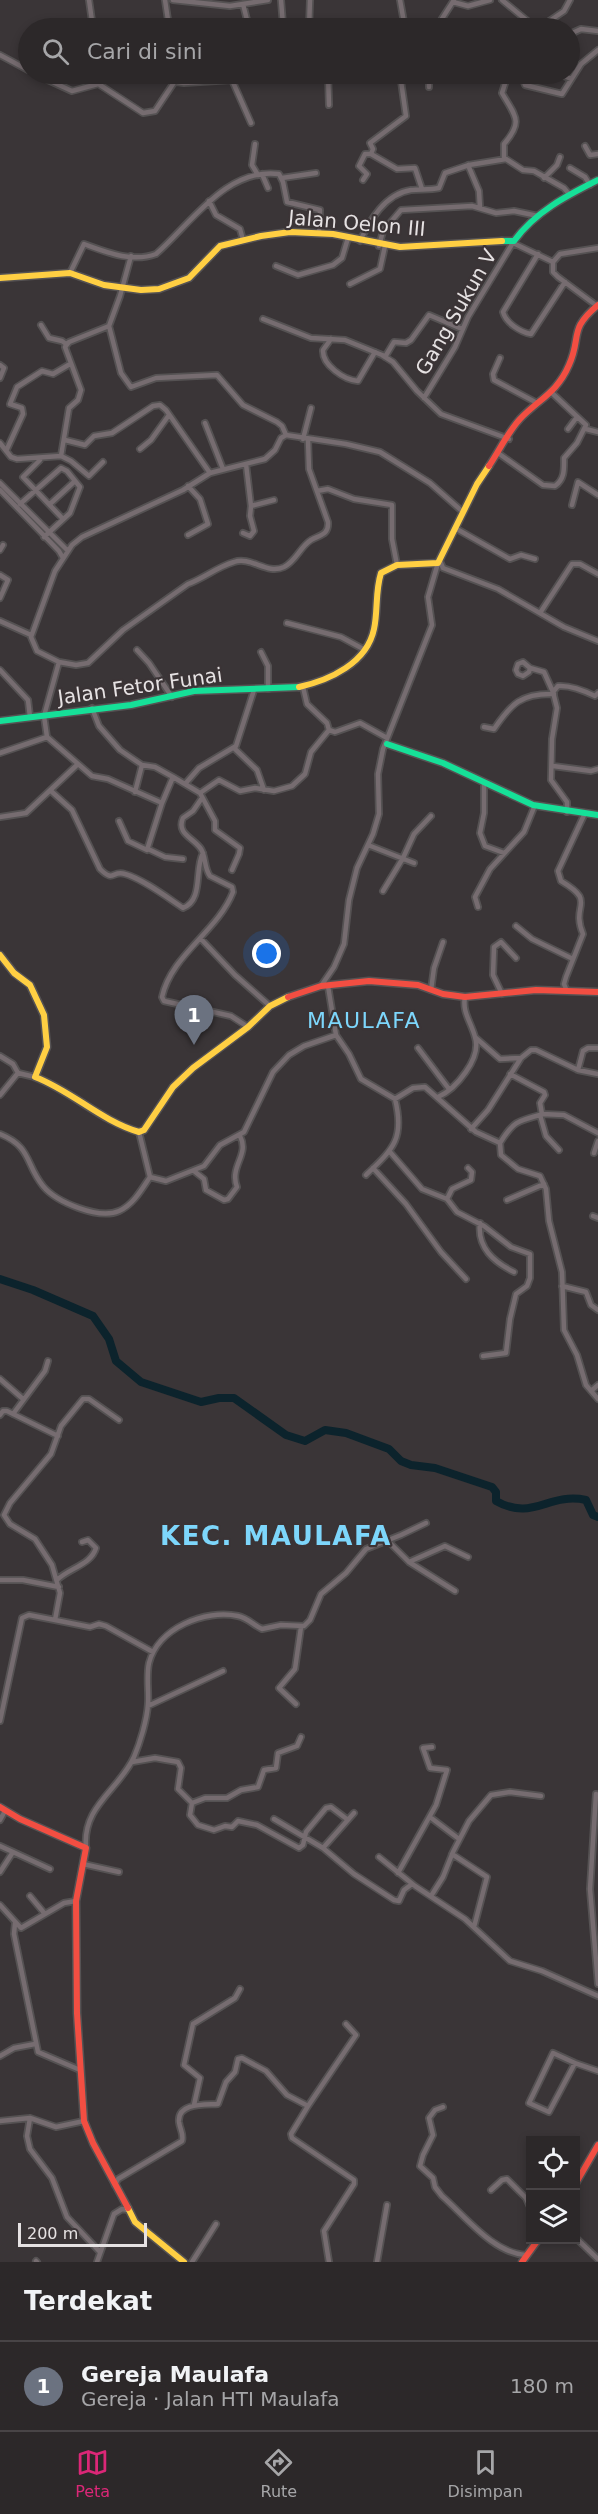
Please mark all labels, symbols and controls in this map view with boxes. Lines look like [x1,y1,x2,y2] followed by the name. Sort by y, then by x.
[18,18,580,84] search box
[39,35,72,68] icon: search
[87,39,203,64] text: Cari di sini
[285,205,427,241] street label: Jalan Oelon III
[410,245,502,379] street label: Gang Sukun V
[54,663,224,710] street label: Jalan Fetor Funai
[252,939,281,968] your location
[174,996,214,1045] pin: 1
[307,1008,421,1033] district label: MAULAFA
[160,1521,392,1551] district label: KEC. MAULAFA
[526,2136,580,2244] map controls
[526,2136,580,2190] button: locate
[526,2190,580,2244] button: layers
[18,2220,147,2248] scale bar
[27,2224,78,2243] text: 200 m
[24,2286,152,2316] text: Terdekat
[81,2362,269,2387] text: Gereja Maulafa
[37,2374,50,2398] text: 1
[510,2374,574,2398] text: 180 m
[81,2387,340,2411] text: Gereja · Jalan HTI Maulafa
[75,2446,110,2501] tab: Peta
[261,2446,297,2501] tab: Rute
[448,2446,523,2501] tab: Disimpan

